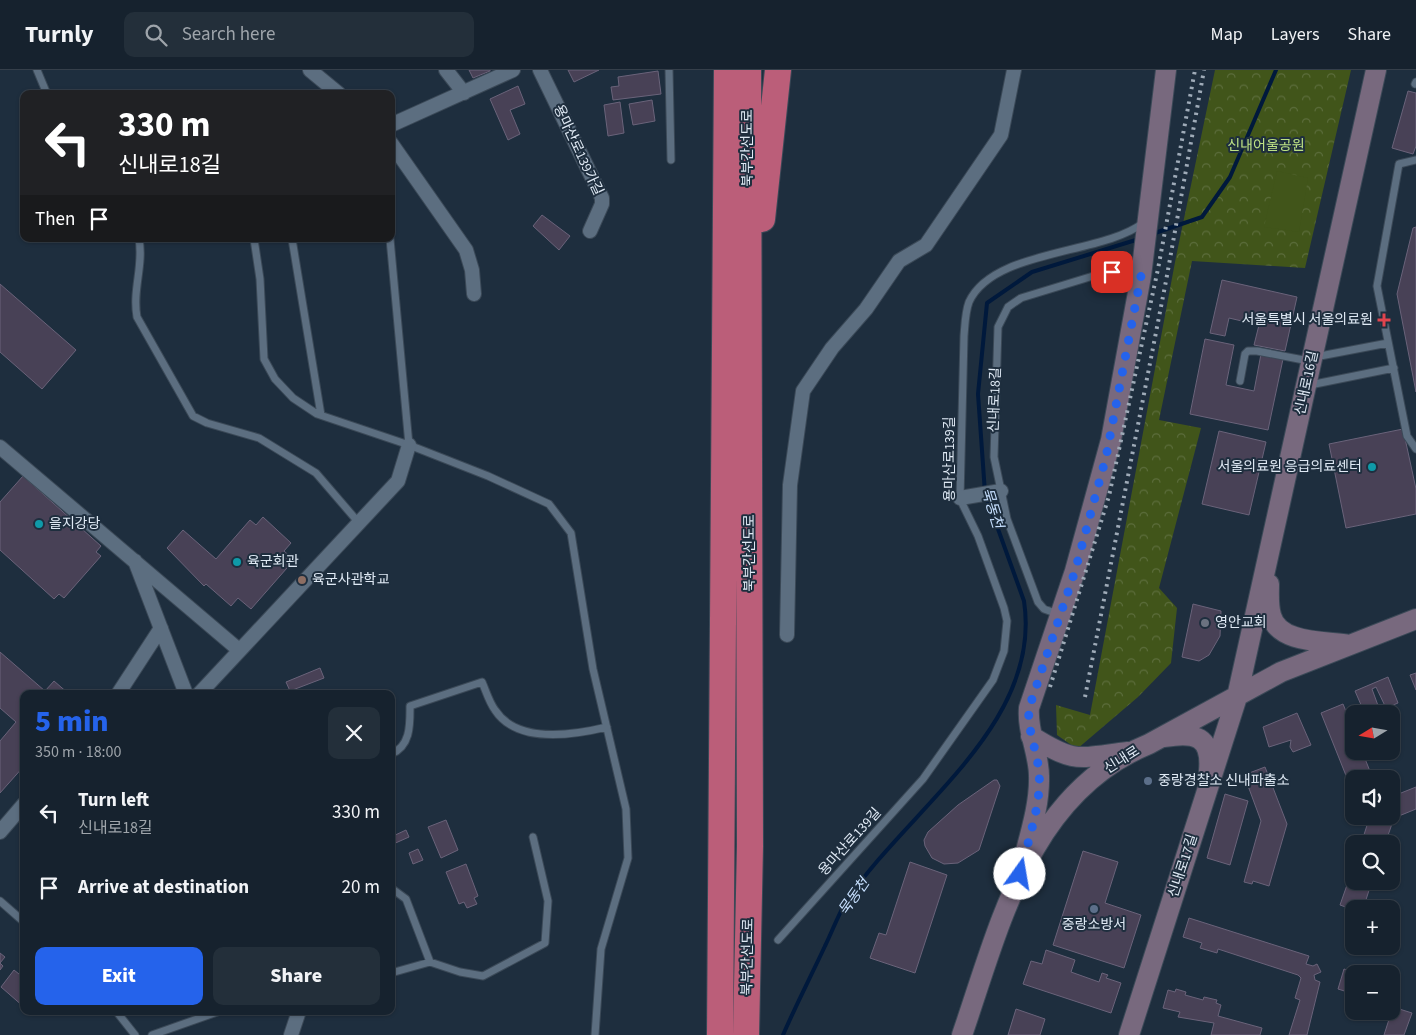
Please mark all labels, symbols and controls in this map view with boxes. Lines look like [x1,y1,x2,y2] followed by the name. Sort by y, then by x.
[124,12,474,57] search box
[25,17,94,52] text: Turnly
[142,21,170,49] icon: search
[182,21,275,48] text: Search here
[1211,22,1243,47] text: Map
[1271,22,1320,47] text: Layers
[1348,22,1391,47] text: Share
[118,100,210,150] text: 330 m
[548,101,608,199] street label: 용마산로139가길
[738,109,758,187] street label: 북부간선도로
[35,110,100,175] icon: left
[1227,136,1305,156] park label: 신내어울공원
[118,149,221,181] text: 신내로18길
[85,205,113,233] icon: arrive
[35,206,75,233] text: Then
[1091,251,1133,293] pin
[1098,258,1126,286] icon: arrive
[1241,310,1373,330] place label: 서울특별시 서울의료원
[1377,313,1391,327] marker: 서울특별시 서울의료원
[1290,349,1324,417] street label: 신내로16길
[984,367,1006,433] street label: 신내로18길
[940,416,960,502] street label: 용마산로139길
[1218,457,1362,477] place label: 서울의료원 응급의료센터
[1366,461,1378,473] marker: 서울의료원 응급의료센터
[976,485,1009,533] water label: 묵동천
[49,514,101,534] place label: 을지강당
[740,514,760,592] street label: 북부간선도로
[33,518,45,530] marker: 을지강당
[247,552,299,572] place label: 육군회관
[231,556,243,568] marker: 육군회관
[312,570,389,590] place label: 육군사관학교
[296,574,308,586] marker: 육군사관학교
[1215,613,1267,633] place label: 영안교회
[1199,617,1211,629] marker: 영안교회
[35,700,109,743] text: 5 min
[1345,705,1400,760] north arrow
[1345,705,1400,1020] map controls
[328,707,380,759] button: close
[35,741,122,763] text: 350 m · 18:00
[1100,741,1144,779] street label: 신내로
[1345,770,1400,825] button: sound
[1158,771,1290,791] place label: 중랑경찰소 신내파출소
[1142,775,1154,787] marker: 중랑경찰소 신내파출소
[78,787,149,814] text: Turn left
[35,799,63,827] icon: left
[332,799,380,826] text: 330 m
[814,804,886,880] street label: 용마산로139길
[78,817,153,839] text: 신내로18길
[1163,832,1203,900] street label: 신내로17길
[1345,835,1400,890] button: search
[993,847,1045,899] position arrow
[834,872,876,920] water label: 묵동천
[35,874,63,902] icon: arrive
[78,874,249,901] text: Arrive at destination
[342,874,380,901] text: 20 m
[1345,900,1400,955] button: +
[1088,903,1100,915] marker: 중랑소방서
[1062,915,1126,935] place label: 중랑소방서
[737,918,759,996] street label: 북부간선도로
[35,947,203,1005] button: Exit
[213,947,380,1005] button: Share
[1345,965,1400,1020] button: −

